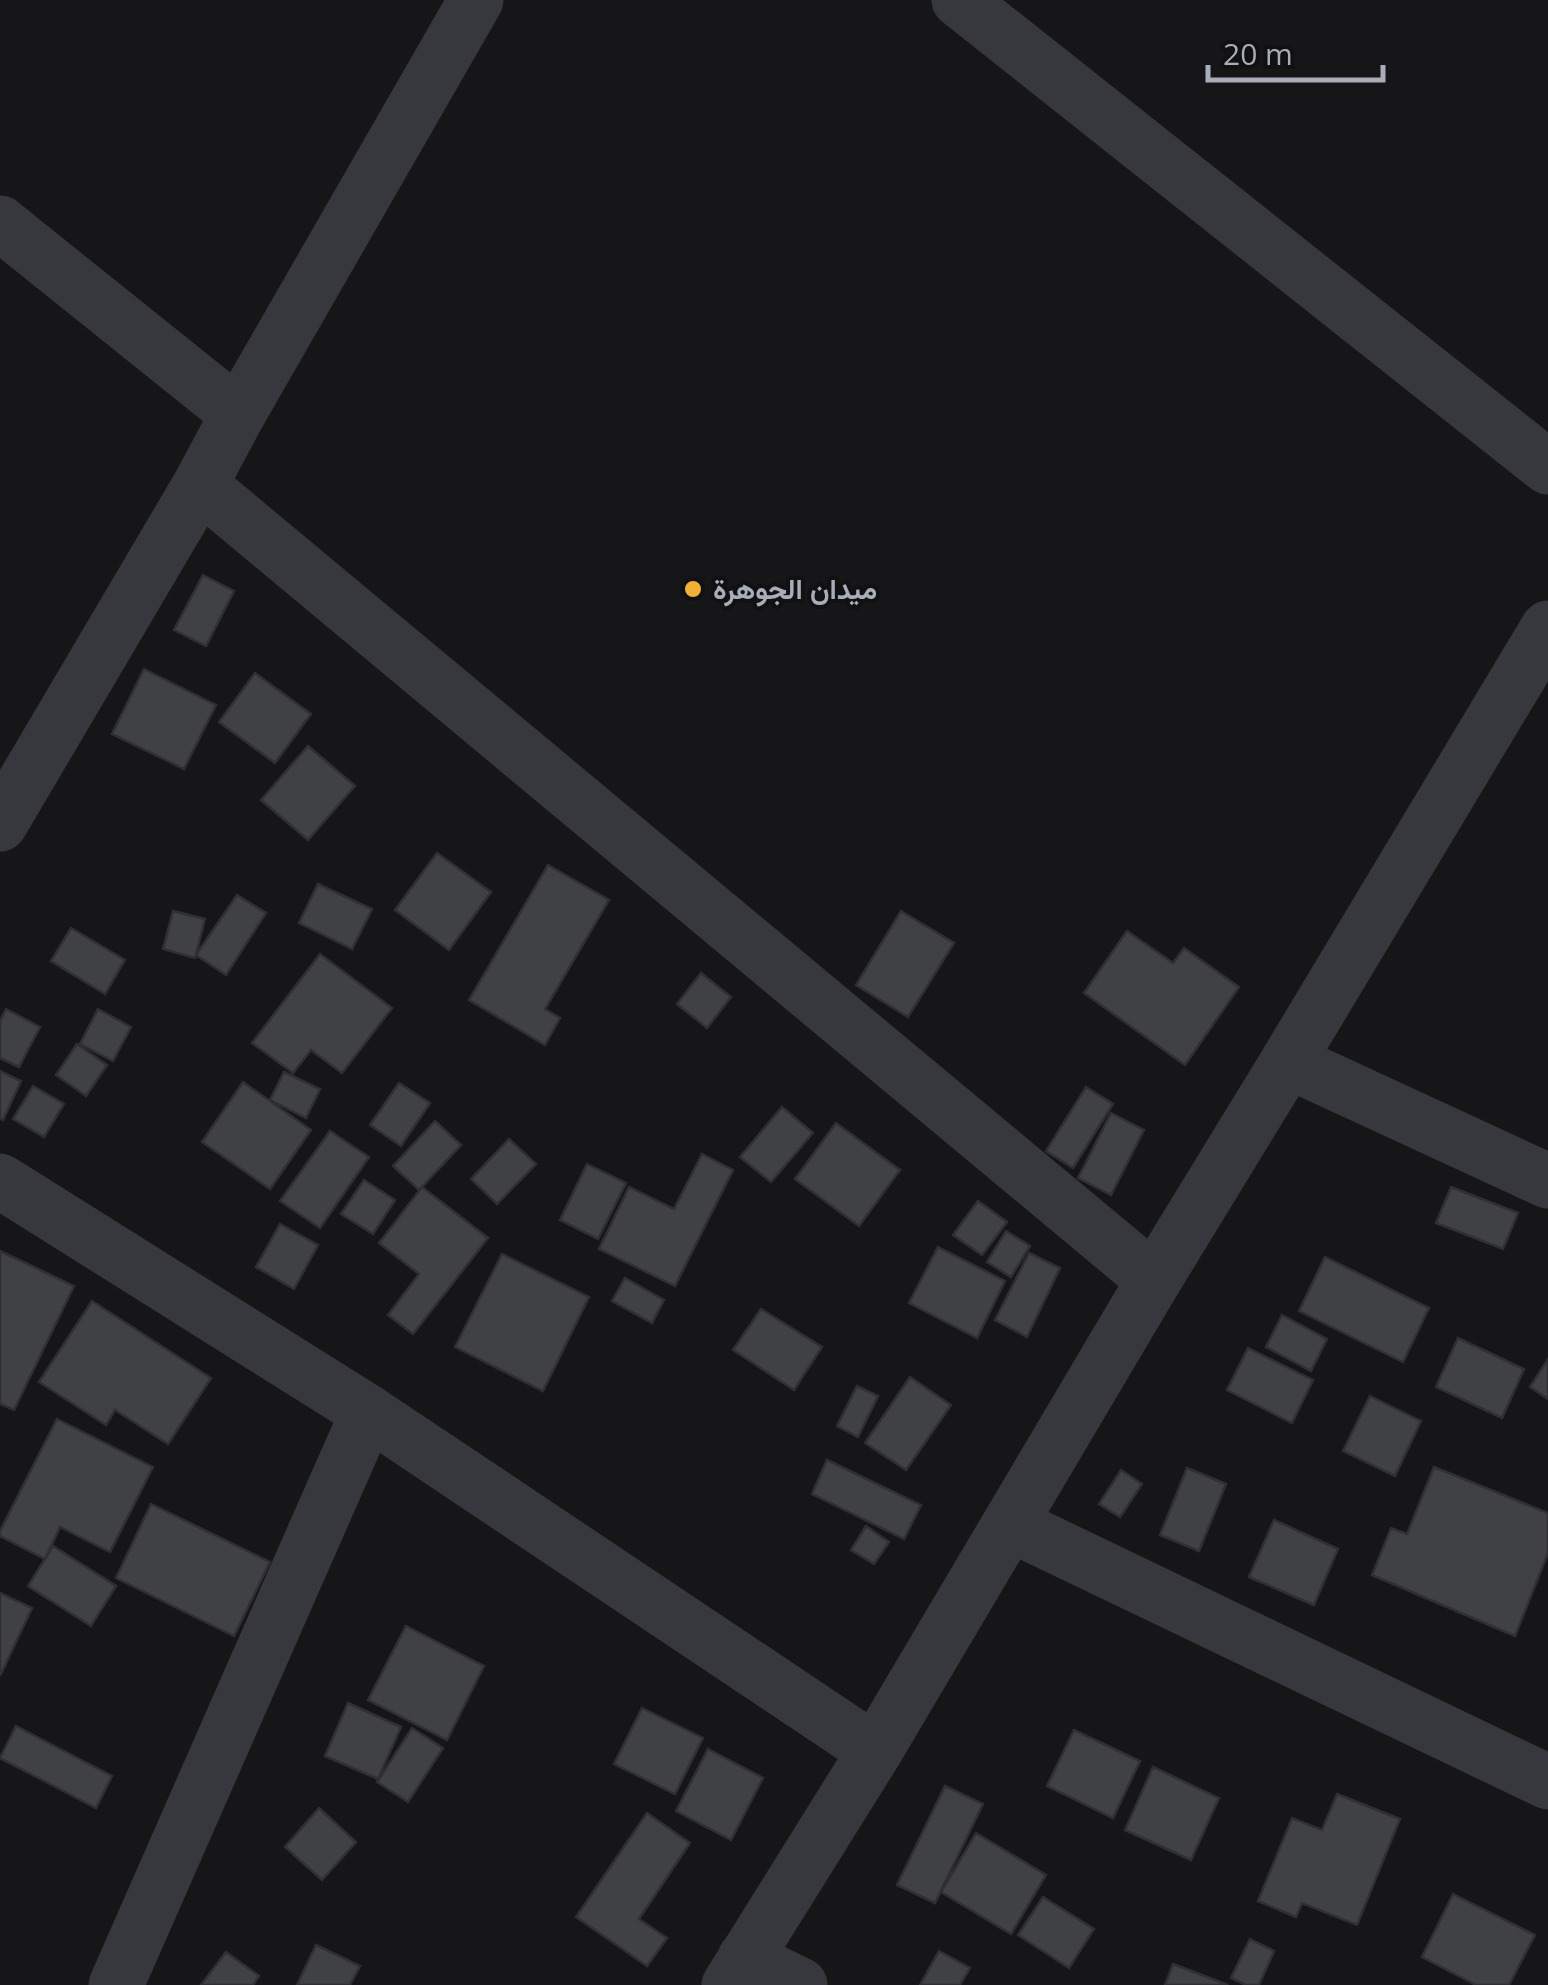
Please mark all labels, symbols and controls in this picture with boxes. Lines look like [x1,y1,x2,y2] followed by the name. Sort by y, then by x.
[1208,20,1383,82] scale bar
[1223,33,1293,74] text: 20 m
[713,569,877,607] place label: ميدان الجوهرة
[682,578,704,600] marker: ميدان الجوهرة

